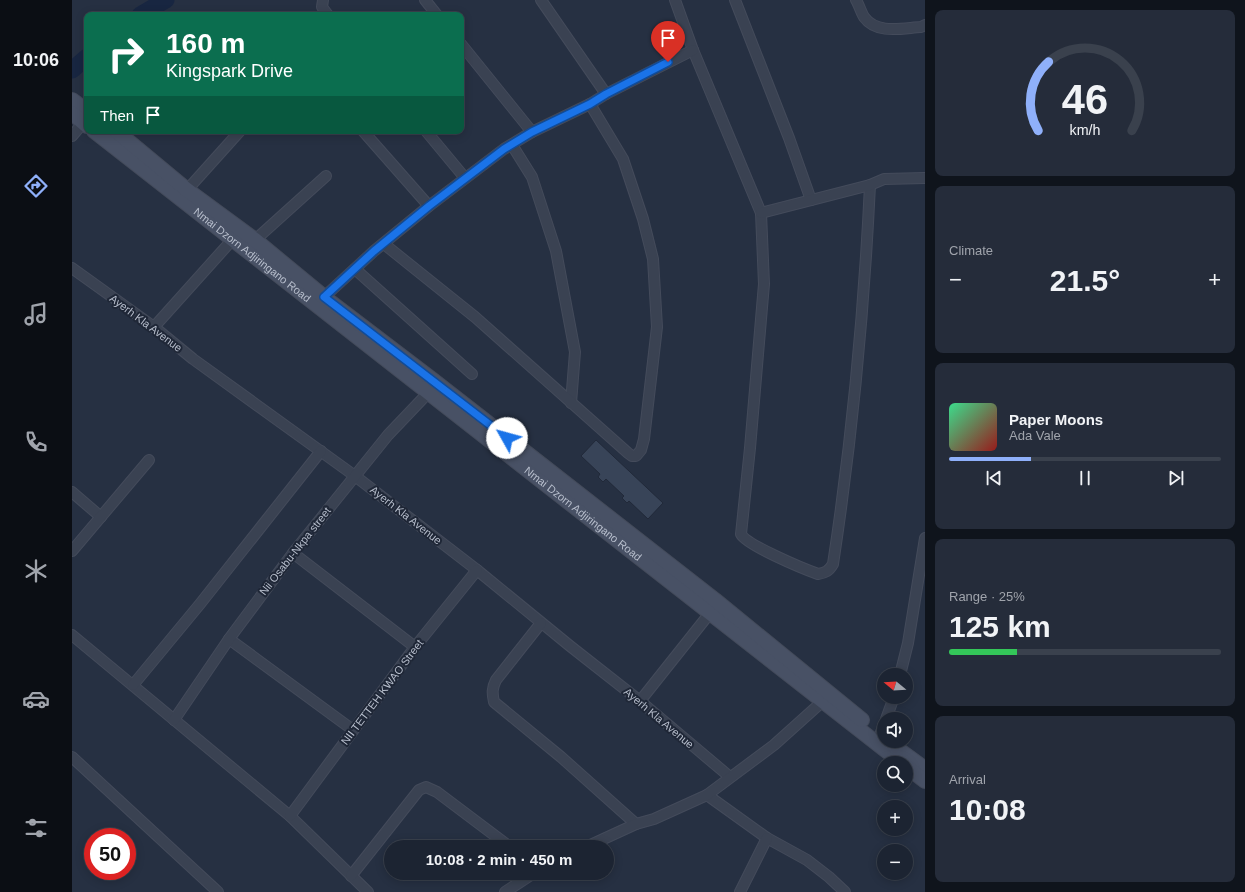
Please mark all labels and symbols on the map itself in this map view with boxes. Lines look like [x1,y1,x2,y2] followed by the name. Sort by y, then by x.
[651,21,685,62] pin
[191,205,313,304] street label: Nmai Dzorn Adjiringano Road
[108,292,184,354] street label: Ayerh Kla Avenue
[486,417,528,459] position arrow
[522,464,644,563] street label: Nmai Dzorn Adjiringano Road
[368,483,444,547] street label: Ayerh Kla Avenue
[257,505,333,597] street label: Nii Osabu-Nkpa street
[339,637,425,747] street label: NII TETTEH KWAO Street
[877,668,913,704] north arrow
[622,685,696,751] street label: Ayerh Kla Avenue
[84,828,136,880] speed limit sign: 50

